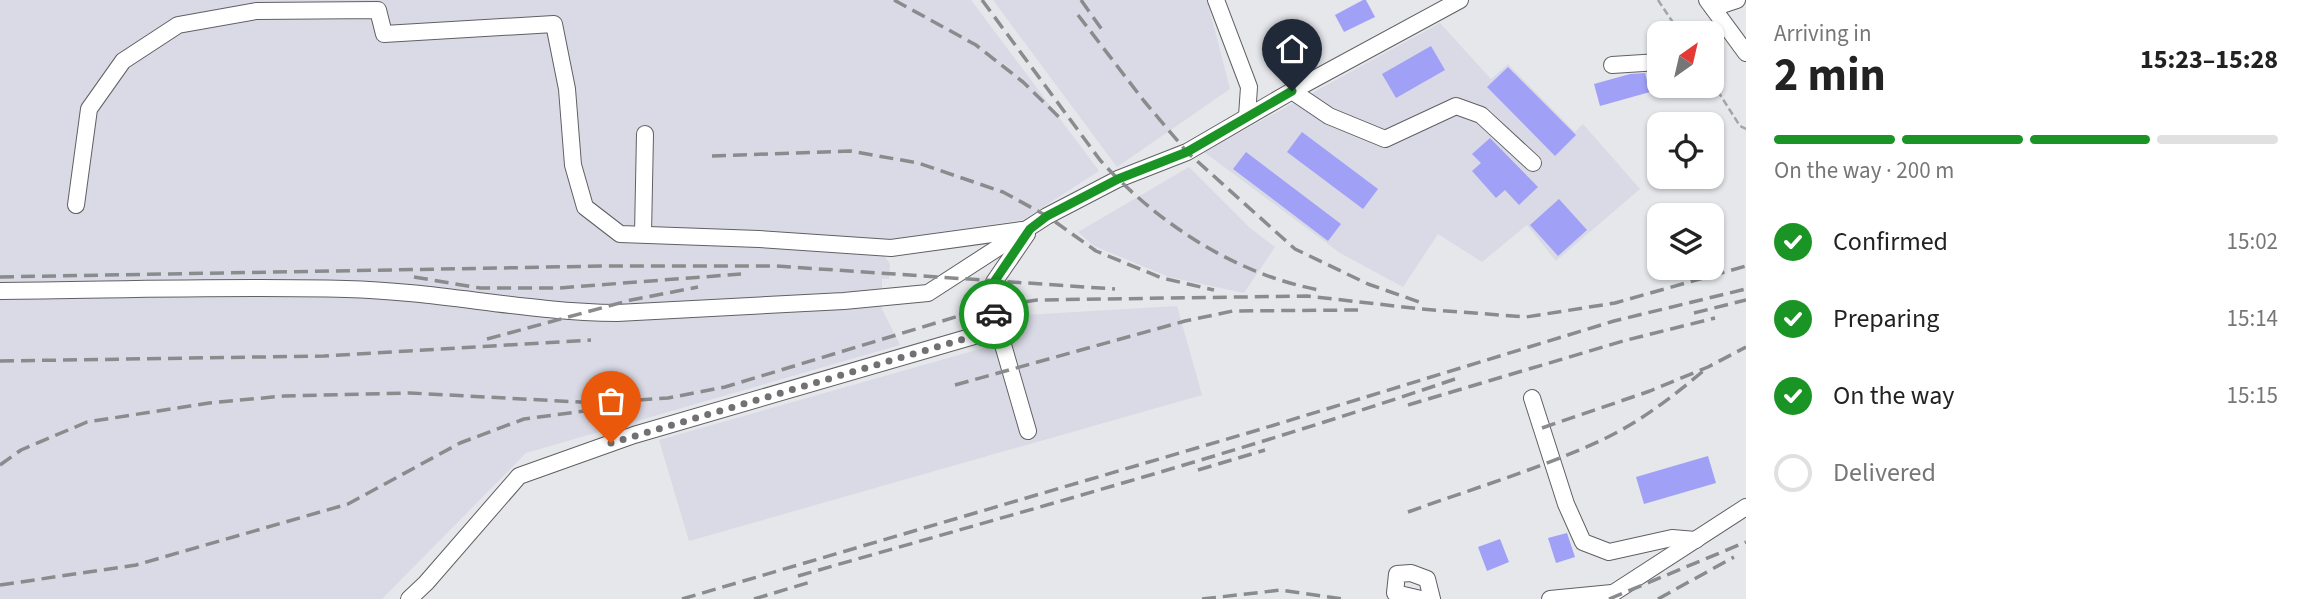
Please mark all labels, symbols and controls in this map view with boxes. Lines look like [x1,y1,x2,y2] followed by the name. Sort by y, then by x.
[1774,17,1872,50] text: Arriving in
[1262,19,1322,91] pin
[1647,21,1724,98] north arrow
[1647,21,1724,280] map controls
[1273,30,1311,68] icon: home
[2140,41,2278,78] text: 15:23–15:28
[1774,43,1886,108] text: 2 min
[1647,112,1724,189] button: locate
[1774,154,1954,187] text: On the way · 200 m
[1647,203,1724,280] button: layers
[1774,223,1812,261] icon: check
[1833,223,1948,260] text: Confirmed
[2227,225,2278,258] text: 15:02
[959,279,1029,349] courier
[975,295,1013,333] icon: car
[1774,300,1812,338] icon: check
[1833,300,1939,337] text: Preparing
[2227,302,2278,335] text: 15:14
[581,371,641,443] pin
[1774,377,1812,415] icon: check
[1833,377,1954,414] text: On the way
[2227,379,2278,412] text: 15:15
[592,382,630,420] icon: bag
[1833,454,1936,491] text: Delivered

